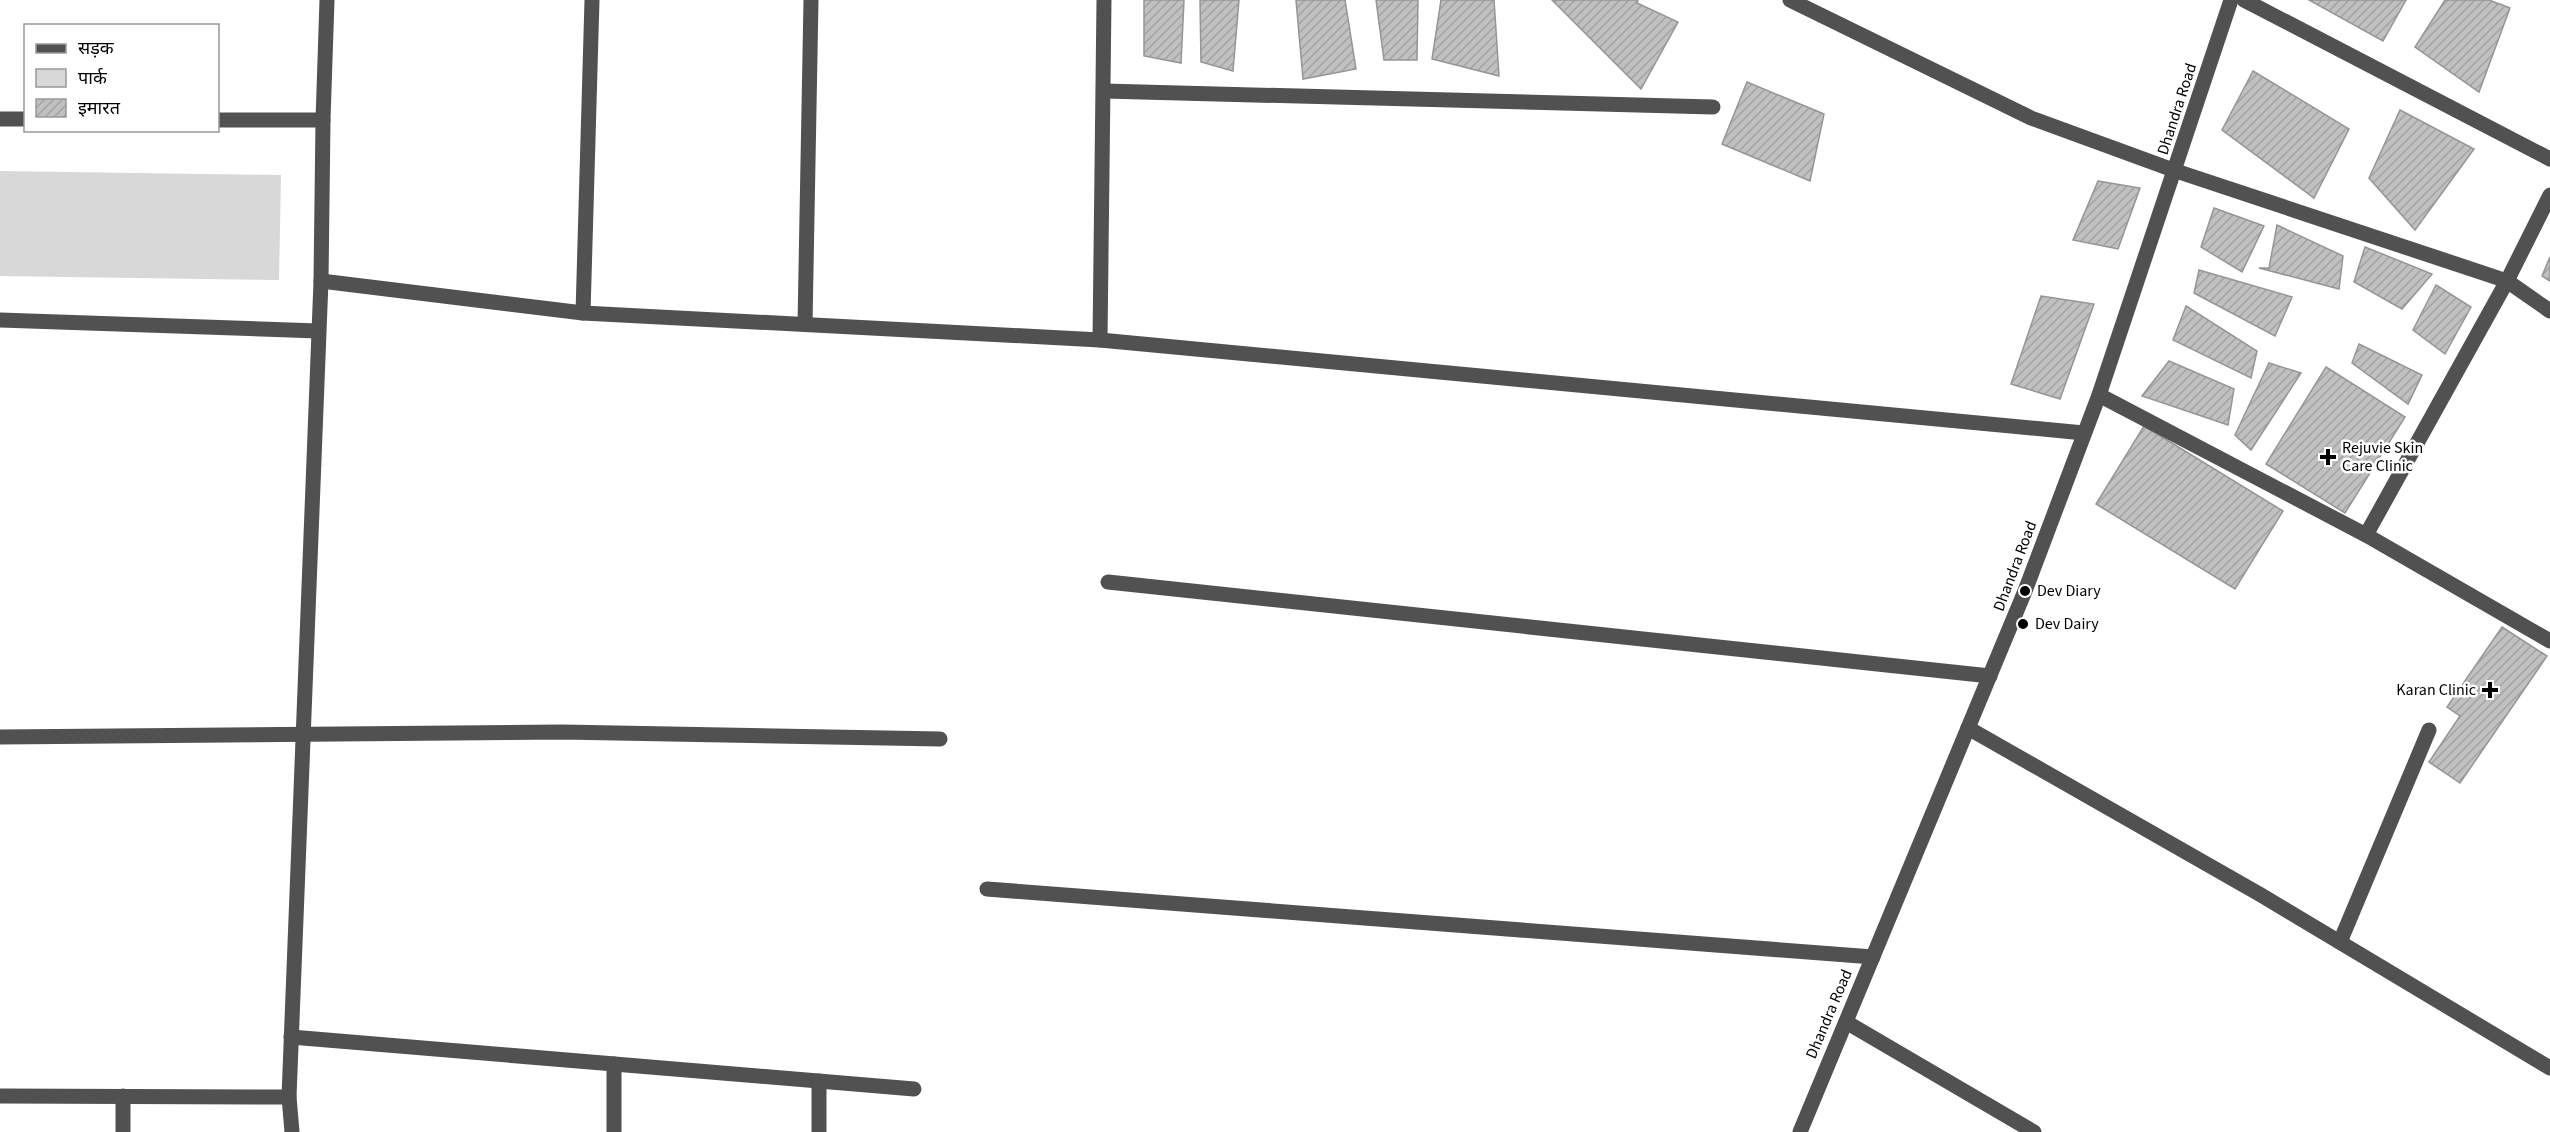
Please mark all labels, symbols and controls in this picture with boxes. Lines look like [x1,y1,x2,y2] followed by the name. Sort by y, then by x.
[24,24,219,132] legend
[78,36,115,61] text: सड़क
[2152,60,2202,158] street label: Dhandra Road
[78,66,108,91] text: पार्क
[78,96,121,121] text: इमारत
[2342,437,2423,477] place label: Rejuvie Skin Care Clinic
[2319,448,2337,466] marker: Rejuvie Skin Care Clinic
[1988,518,2042,614] street label: Dhandra Road
[2037,580,2101,602] place label: Dev Diary
[2018,584,2032,598] marker: Dev Diary
[2035,613,2099,635] place label: Dev Dairy
[2016,617,2030,631] marker: Dev Dairy
[2396,679,2476,701] place label: Karan Clinic
[2481,681,2499,699] marker: Karan Clinic
[1800,966,1858,1062] street label: Dhandra Road

